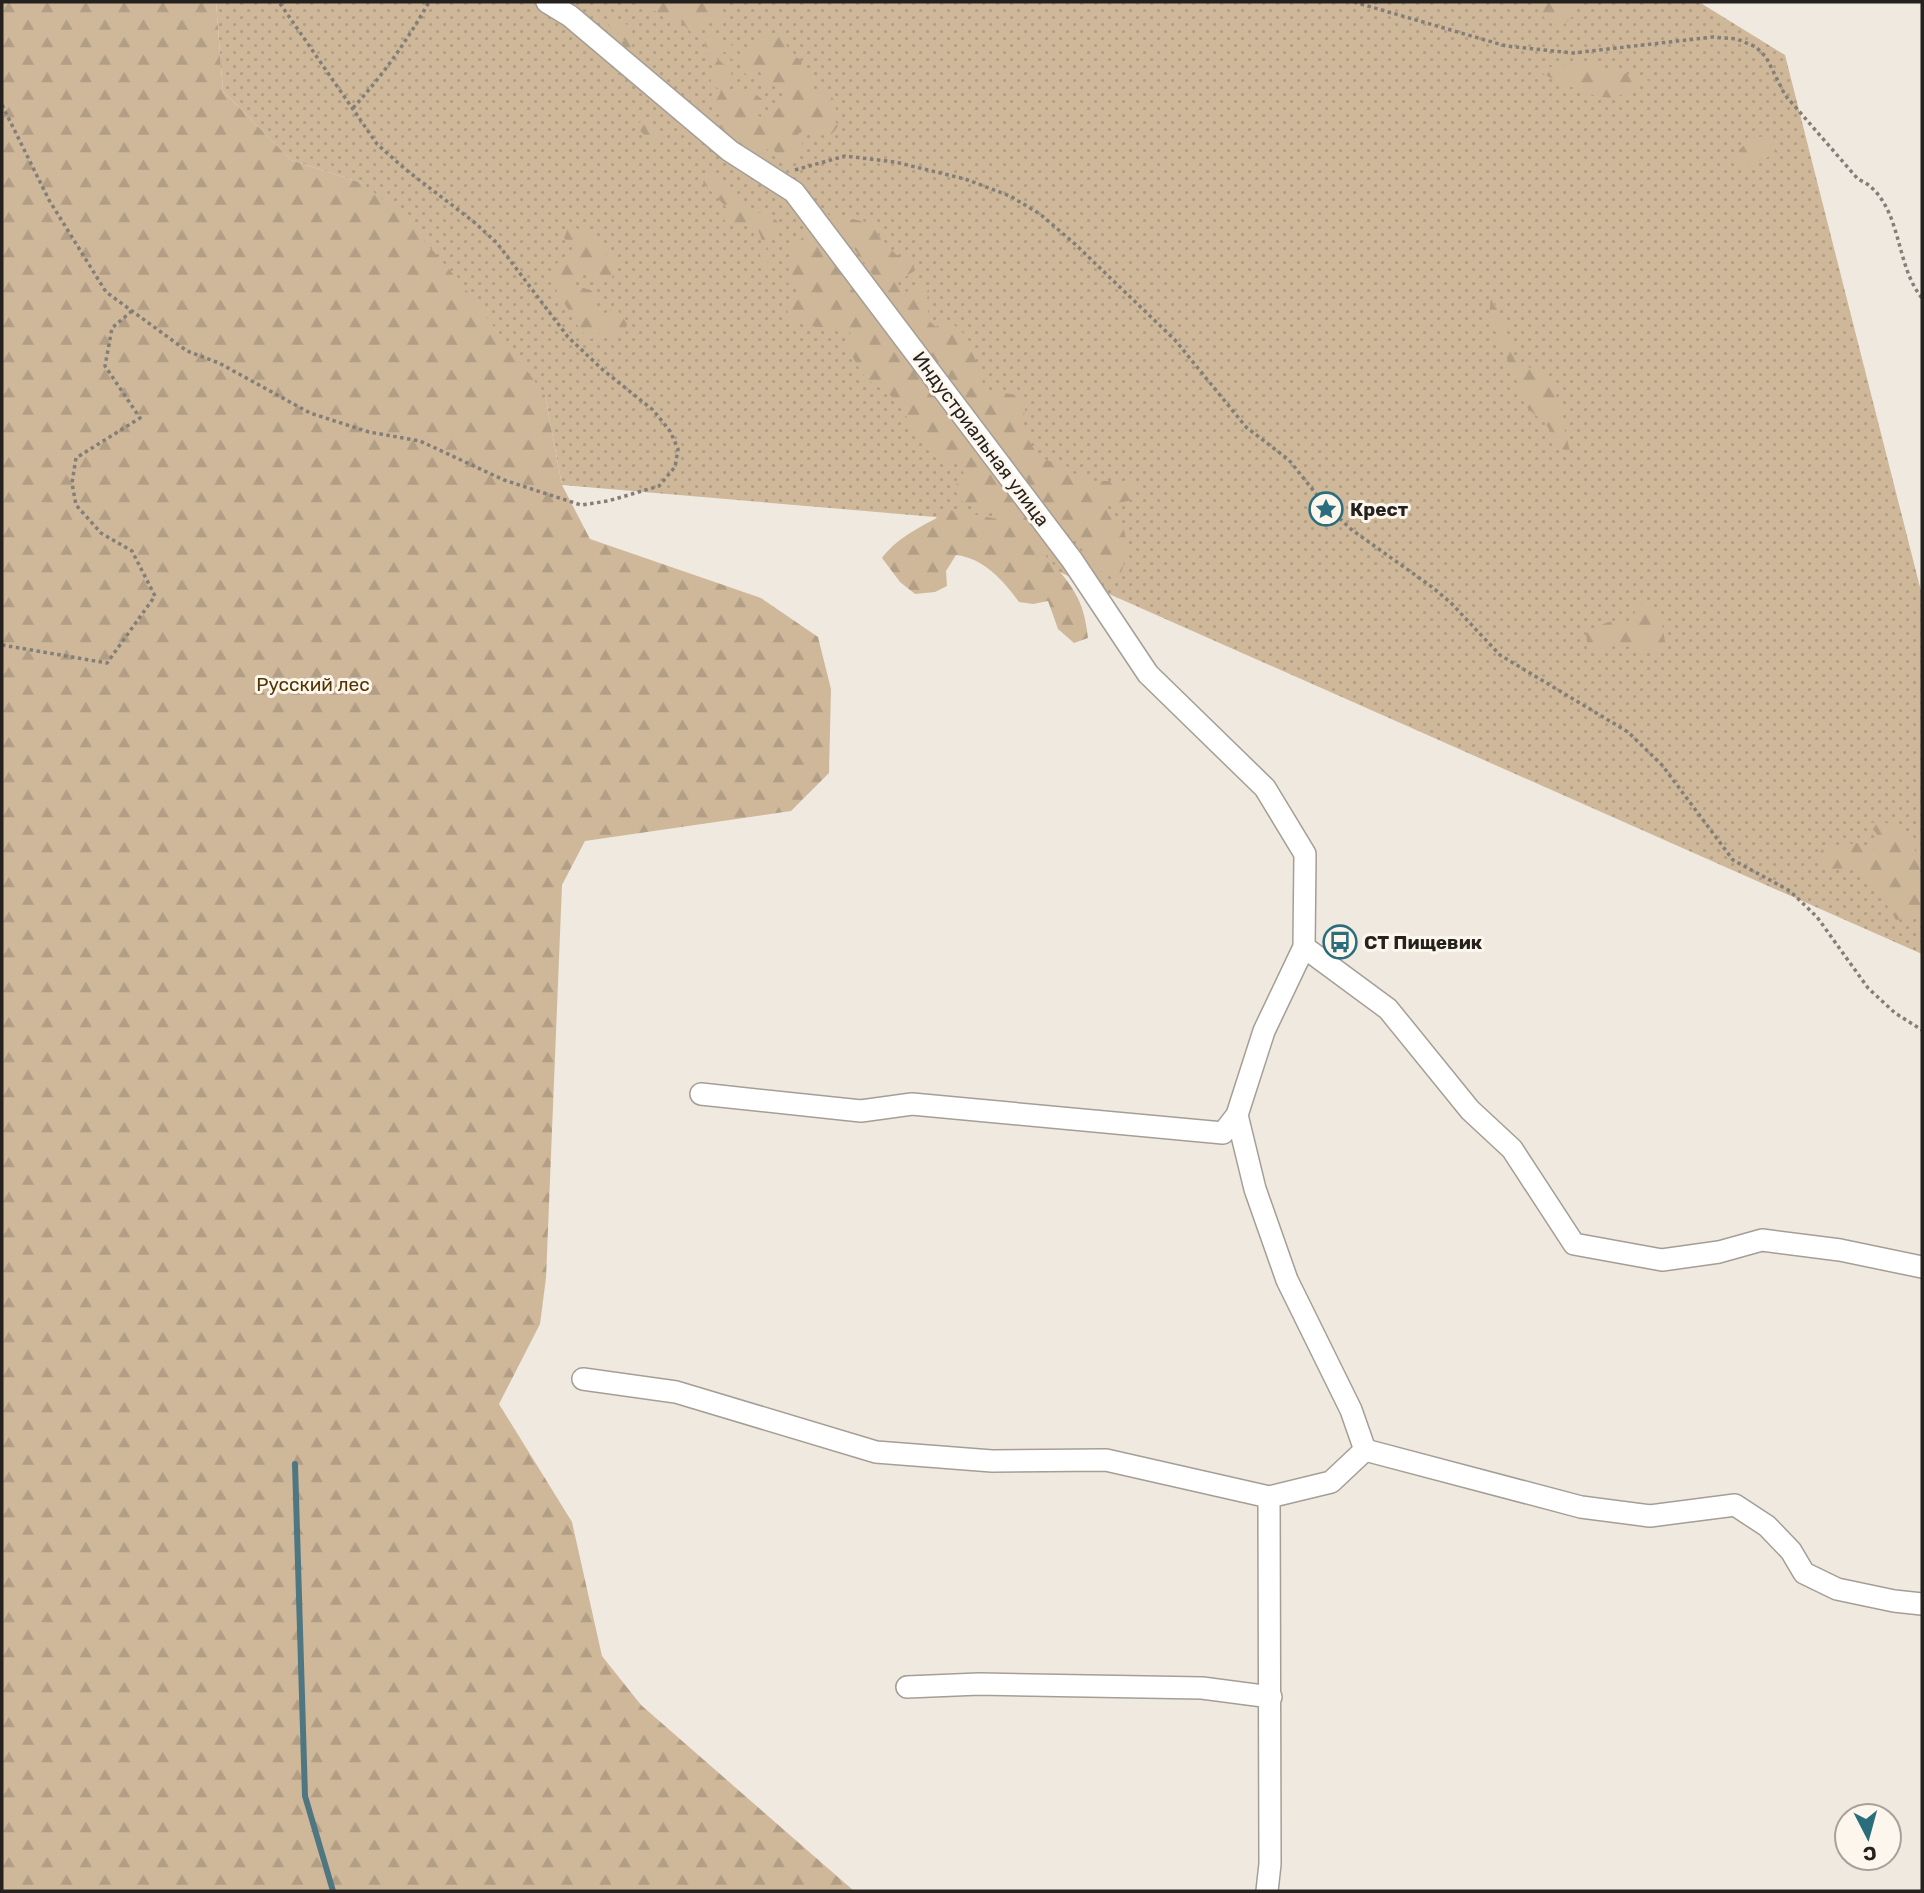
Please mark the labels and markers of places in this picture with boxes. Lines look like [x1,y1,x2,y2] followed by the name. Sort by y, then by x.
[1307,490,1345,528] place icon: Крест
[1350,498,1409,521] place label: Крест
[1321,923,1359,961] bus stop icon: СТ Пищевик
[1364,931,1483,954] place label: СТ Пищевик

